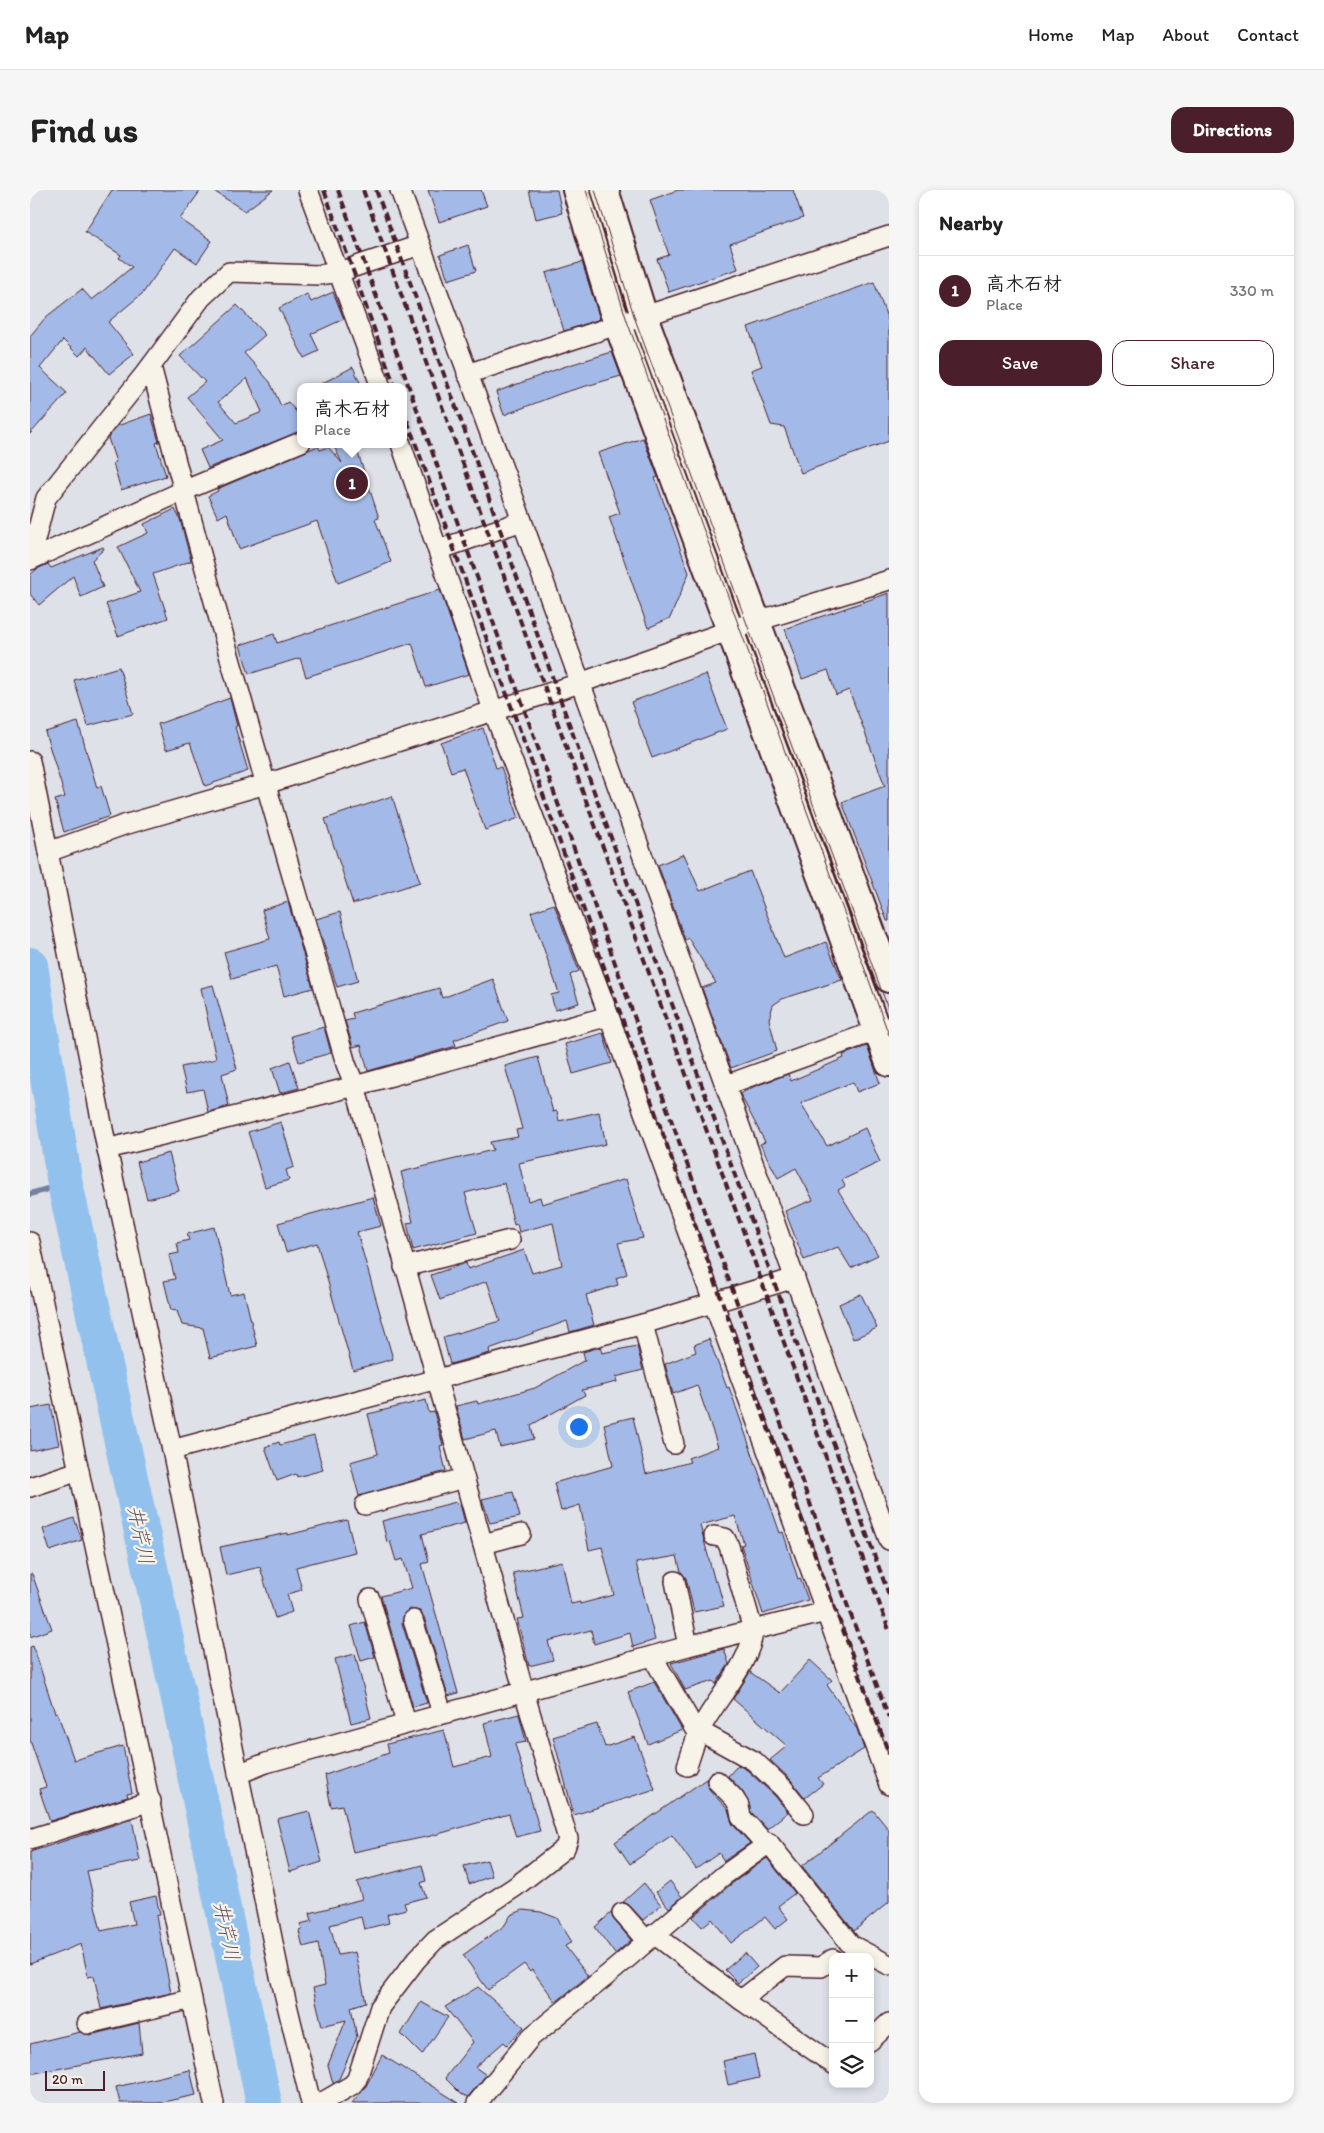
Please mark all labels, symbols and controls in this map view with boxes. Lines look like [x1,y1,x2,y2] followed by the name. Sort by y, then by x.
[25,20,69,49] text: Map
[1028,24,1074,46] text: Home
[1102,24,1135,46] text: Map
[1163,24,1209,46] text: About
[1237,24,1299,46] text: Contact
[1171,107,1294,153] button: Directions
[30,109,138,151] text: Find us
[939,210,1003,235] text: Nearby
[986,272,1062,295] text: 高木石材
[951,281,959,300] text: 1
[1230,281,1274,300] text: 330 m
[986,295,1023,314] text: Place
[939,340,1102,386] button: Save
[1112,340,1274,386] button: Share
[297,383,407,448] popup
[314,397,390,420] text: 高木石材
[314,420,351,439] text: Place
[336,464,368,502] pin: 1
[566,1414,592,1440] your location
[123,1503,159,1567] water label: 井芹川
[209,1899,245,1963] water label: 井芹川
[829,1953,874,2088] map controls
[829,1953,874,1998] button: +
[829,1998,874,2043] button: −
[829,2043,874,2088] button: layers
[45,2068,105,2091] scale bar
[52,2071,83,2088] text: 20 m

